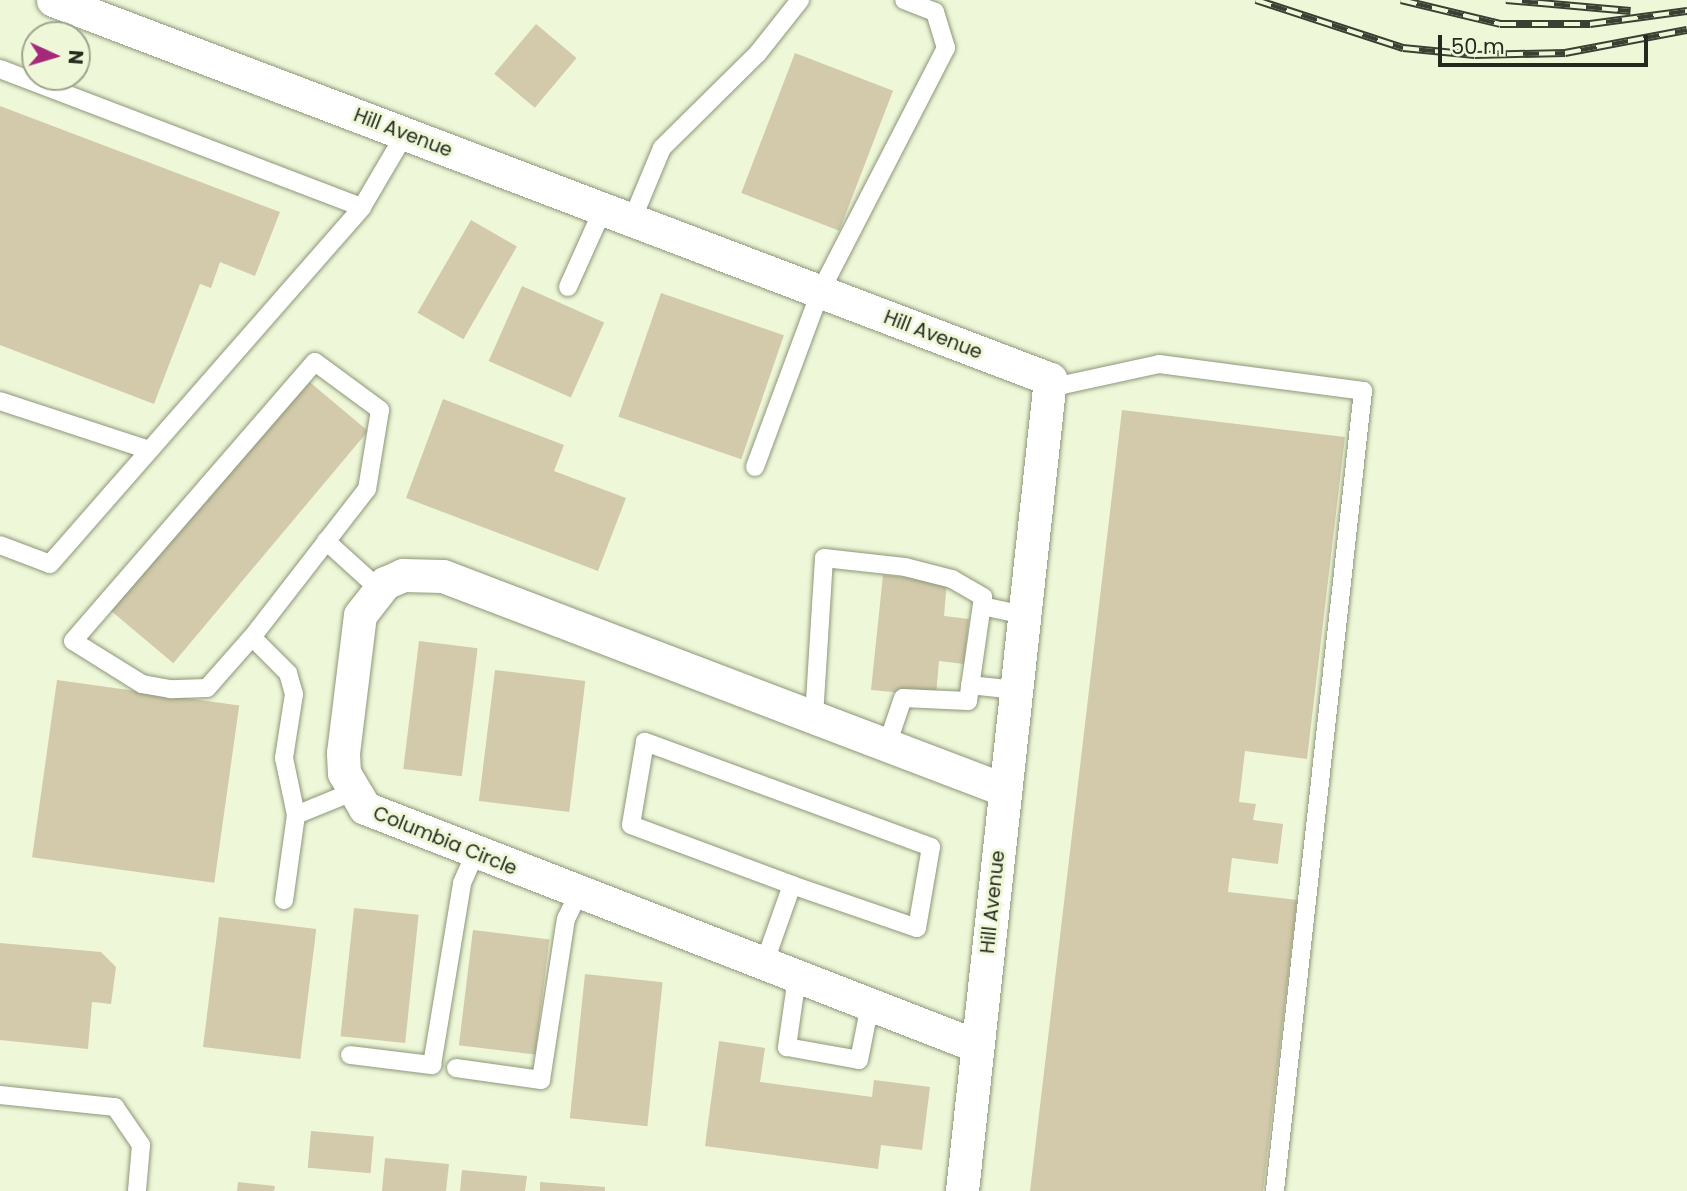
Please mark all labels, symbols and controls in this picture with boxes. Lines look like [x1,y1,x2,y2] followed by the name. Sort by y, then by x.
[21,21,91,91] north arrow
[1442,21,1652,65] scale bar
[1451,32,1505,61] text: 50 m
[61,49,89,65] text: N
[351,104,455,162] street label: Hill Avenue
[881,306,985,364] street label: Hill Avenue
[370,802,520,880] street label: Columbia Circle
[976,849,1010,955] street label: Hill Avenue

